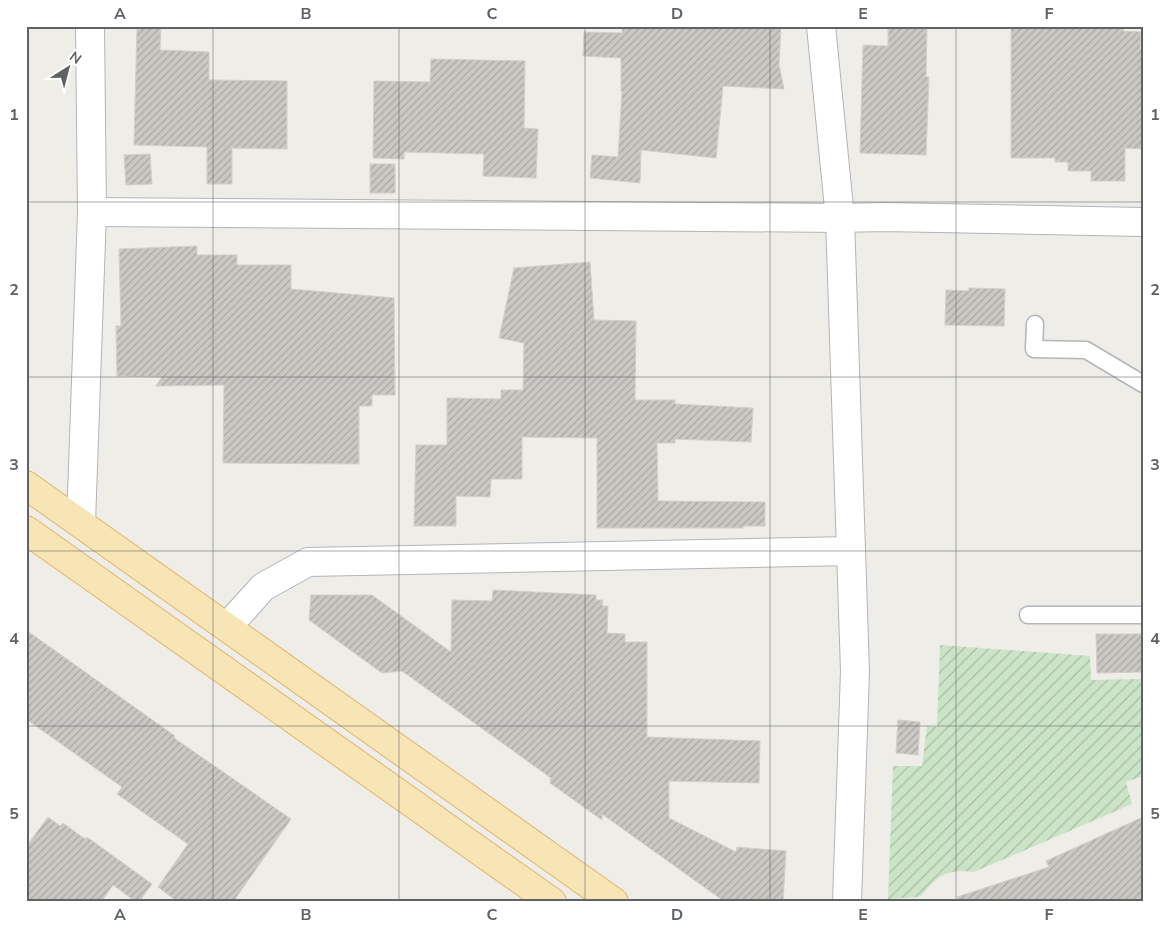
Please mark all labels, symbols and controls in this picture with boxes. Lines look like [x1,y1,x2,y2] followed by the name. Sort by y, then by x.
[114,3,126,25] text: A
[300,3,312,25] text: B
[487,3,498,25] text: C
[671,3,683,25] text: D
[858,3,868,25] text: E
[1045,3,1054,25] text: F
[42,42,92,92] north arrow
[66,47,85,69] text: N
[9,104,19,126] text: 1
[1150,104,1160,126] text: 1
[9,279,19,301] text: 2
[1150,279,1160,301] text: 2
[9,454,19,476] text: 3
[1150,454,1160,476] text: 3
[9,628,19,650] text: 4
[1150,628,1160,650] text: 4
[9,803,19,825] text: 5
[1150,803,1160,825] text: 5
[114,904,126,926] text: A
[300,904,312,926] text: B
[487,904,498,926] text: C
[671,904,683,926] text: D
[858,904,868,926] text: E
[1045,904,1054,926] text: F

